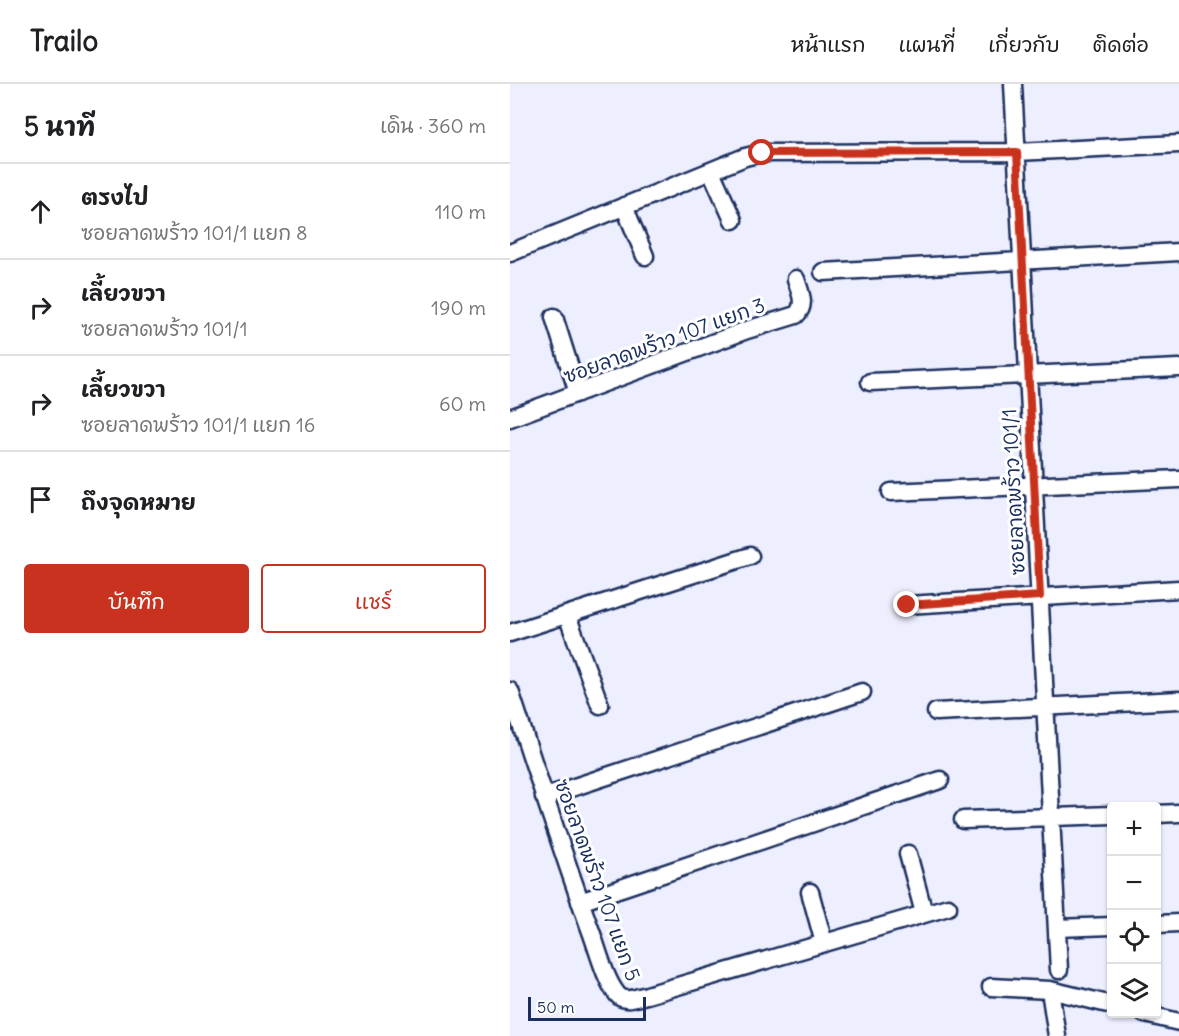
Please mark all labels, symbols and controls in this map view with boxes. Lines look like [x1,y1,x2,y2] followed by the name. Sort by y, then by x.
[30,23,98,59] text: Trailo
[791,31,866,58] text: หน้าแรก
[899,31,955,58] text: แผนที่
[988,31,1060,58] text: เกี่ยวกับ
[1093,31,1149,58] text: ติดต่อ
[24,110,95,143] text: 5 นาที
[380,113,486,138] text: เดิน · 360 m
[748,139,774,165] route start
[81,183,149,211] text: ตรงไป
[24,195,57,228] icon: ahead
[435,199,486,224] text: 110 m
[81,220,307,245] text: ซอยลาดพร้าว 101/1 แยก 8
[81,279,165,307] text: เลี้ยวขวา
[24,291,57,324] icon: right
[560,292,768,388] street label: ซอยลาดพร้าว 107 แยก 3
[431,295,486,320] text: 190 m
[81,316,248,341] text: ซอยลาดพร้าว 101/1
[81,375,165,403] text: เลี้ยวขวา
[24,387,57,420] icon: right
[439,391,486,416] text: 60 m
[996,408,1030,576] street label: ซอยลาดพร้าว 101/1
[81,412,315,437] text: ซอยลาดพร้าว 101/1 แยก 16
[24,483,57,516] icon: arrive
[81,488,196,516] text: ถึงจุดหมาย
[24,564,249,633] button: บันทึก
[261,564,486,633] button: แชร์
[893,591,919,617] route end
[550,776,646,984] street label: ซอยลาดพร้าว 107 แยก 5
[1107,802,1161,1018] map controls
[1107,802,1161,856] button: +
[1107,856,1161,910] button: −
[1107,910,1161,964] button: locate
[1107,964,1161,1018] button: layers
[528,994,646,1022] scale bar
[537,997,575,1017] text: 50 m

